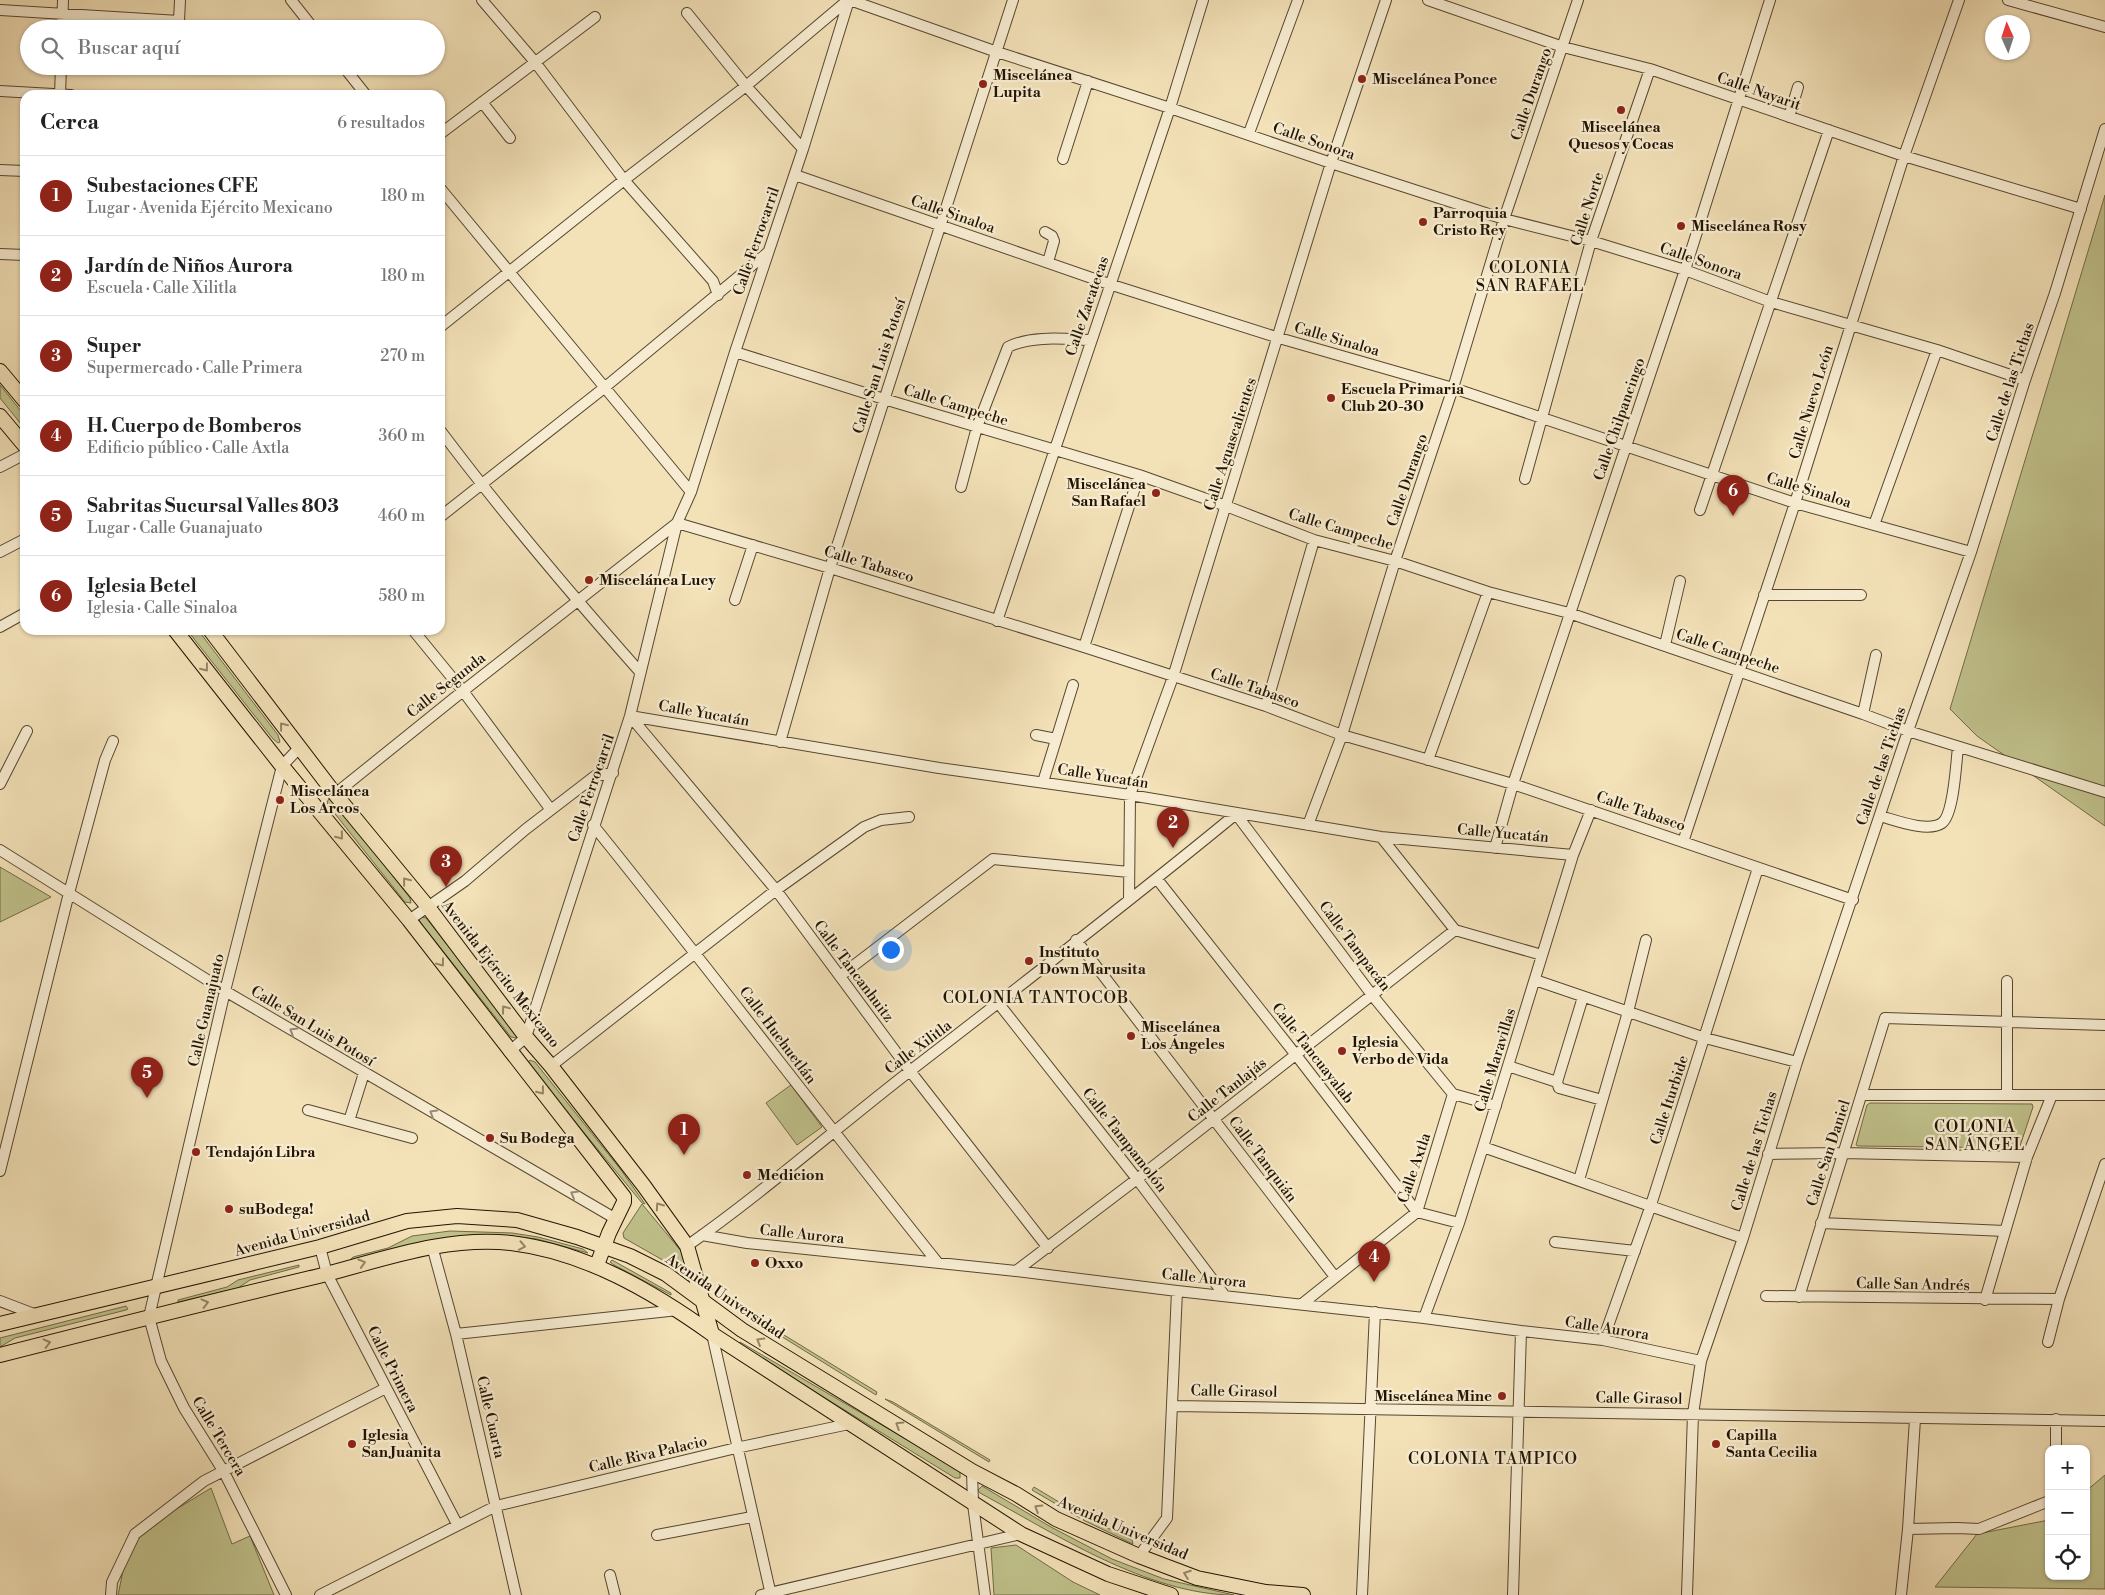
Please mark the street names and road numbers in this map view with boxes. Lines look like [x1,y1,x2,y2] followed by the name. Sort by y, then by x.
[1507,45,1556,143] street label: Calle Durango
[1714,68,1804,115] street label: Calle Nayarit
[1270,119,1358,165] street label: Calle Sonora
[1567,170,1608,248] street label: Calle Norte
[729,184,784,298] street label: Calle Ferrocarril
[908,191,998,238] street label: Calle Sinaloa
[1657,239,1745,285] street label: Calle Sonora
[1061,254,1113,359] street label: Calle Zacatecas
[849,295,911,436] street label: Calle San Luis Potosí
[1292,318,1382,361] street label: Calle Sinaloa
[1982,320,2039,444] street label: Calle de las Tichas
[1785,343,1838,461] street label: Calle Nuevo León
[1589,355,1649,483] street label: Calle Chilpancingo
[1200,375,1261,513] street label: Calle Aguascalientes
[901,381,1011,430] street label: Calle Campeche
[1383,431,1432,529] street label: Calle Durango
[1764,469,1854,513] street label: Calle Sinaloa
[1286,505,1396,554] street label: Calle Campeche
[821,542,916,587] street label: Calle Tabasco
[1673,625,1782,678] street label: Calle Campeche
[403,648,490,722] street label: Calle Segunda
[1208,664,1302,713] street label: Calle Tabasco
[657,696,751,731] street label: Calle Yucatán
[1852,704,1911,828] street label: Calle de las Tichas
[564,731,619,845] street label: Calle Ferrocarril
[1056,760,1150,793] street label: Calle Yucatán
[1594,787,1688,836] street label: Calle Tabasco
[1456,820,1550,847] street label: Calle Yucatán
[437,896,564,1052] street label: Avenida Ejército Mexicano
[1314,897,1395,995] street label: Calle Tampacán
[809,917,898,1026] street label: Calle Tancanhuitz
[184,952,229,1069] street label: Calle Guanajuato
[247,982,379,1072] street label: Calle San Luis Potosí
[735,983,820,1088] street label: Calle Huehuetlán
[1267,999,1358,1107] street label: Calle Tancuayalab
[1471,1006,1520,1114] street label: Calle Maravillas
[881,1016,956,1079] street label: Calle Xilitla
[1646,1053,1693,1147] street label: Calle Iturbide
[1184,1054,1270,1127] street label: Calle Tanlajás
[1078,1084,1171,1196] street label: Calle Tampamolón
[1727,1089,1782,1213] street label: Calle de las Tichas
[1802,1097,1855,1209] street label: Calle San Daniel
[1224,1112,1301,1206] street label: Calle Tanquián
[1394,1130,1435,1206] street label: Calle Axtla
[231,1206,372,1261] street label: Avenida Universidad
[759,1221,846,1248] street label: Calle Aurora
[661,1249,788,1344] street label: Avenida Universidad
[1161,1265,1248,1292] street label: Calle Aurora
[1856,1274,1970,1295] street label: Calle San Andrés
[1564,1312,1651,1345] street label: Calle Aurora
[363,1323,423,1416] street label: Calle Primera
[472,1374,509,1461] street label: Calle Cuarta
[1190,1381,1278,1402] street label: Calle Girasol
[1595,1388,1683,1409] street label: Calle Girasol
[187,1393,250,1480] street label: Calle Tercera
[587,1432,709,1477] street label: Calle Riva Palacio
[1054,1492,1191,1565] street label: Avenida Universidad

